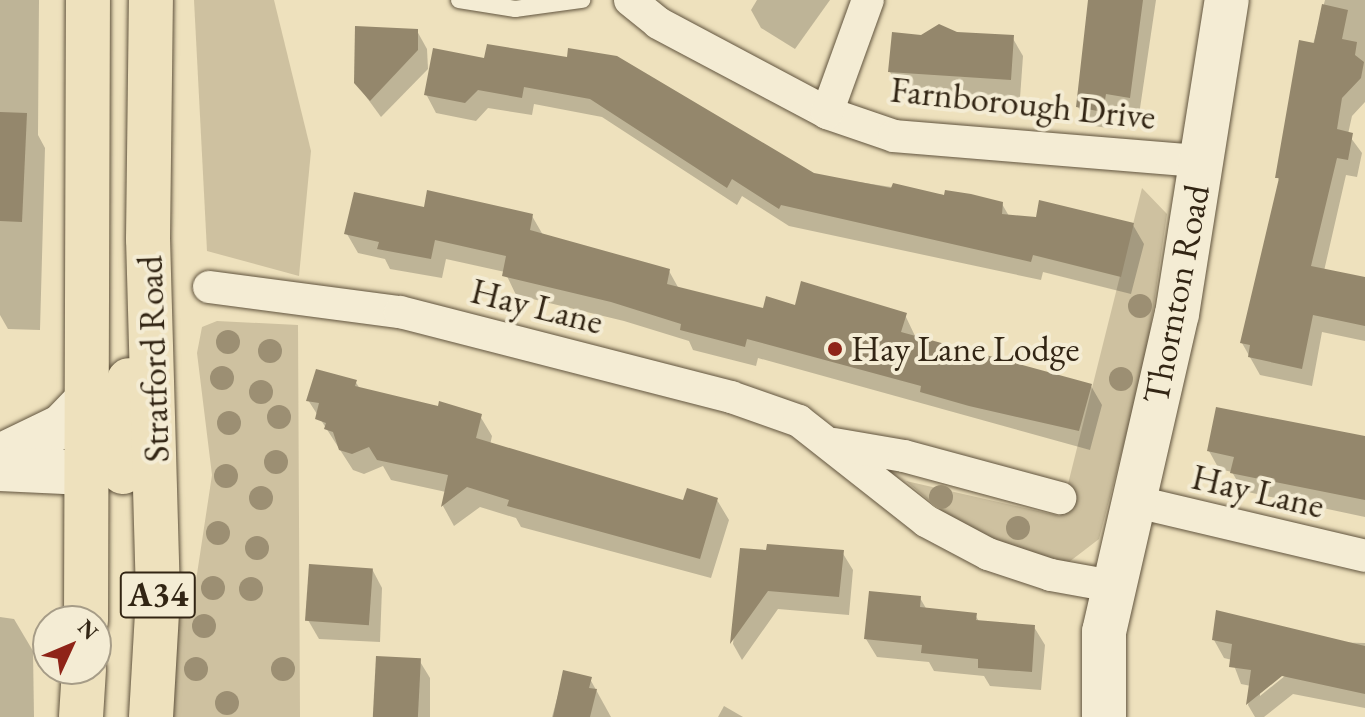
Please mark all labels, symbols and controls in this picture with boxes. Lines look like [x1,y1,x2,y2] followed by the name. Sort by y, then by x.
[888,68,1158,138] street label: Farnborough Drive
[1134,181,1218,407] street label: Thornton Road
[128,255,178,463] street label: Stratford Road
[466,269,608,343] street label: Hay Lane
[851,327,1080,371] place label: Hay Lane Lodge
[826,340,844,358] marker: Hay Lane Lodge
[1188,455,1328,527] street label: Hay Lane
[118,565,198,625] road number: A34
[32,605,112,685] north arrow
[72,613,105,646] text: N

